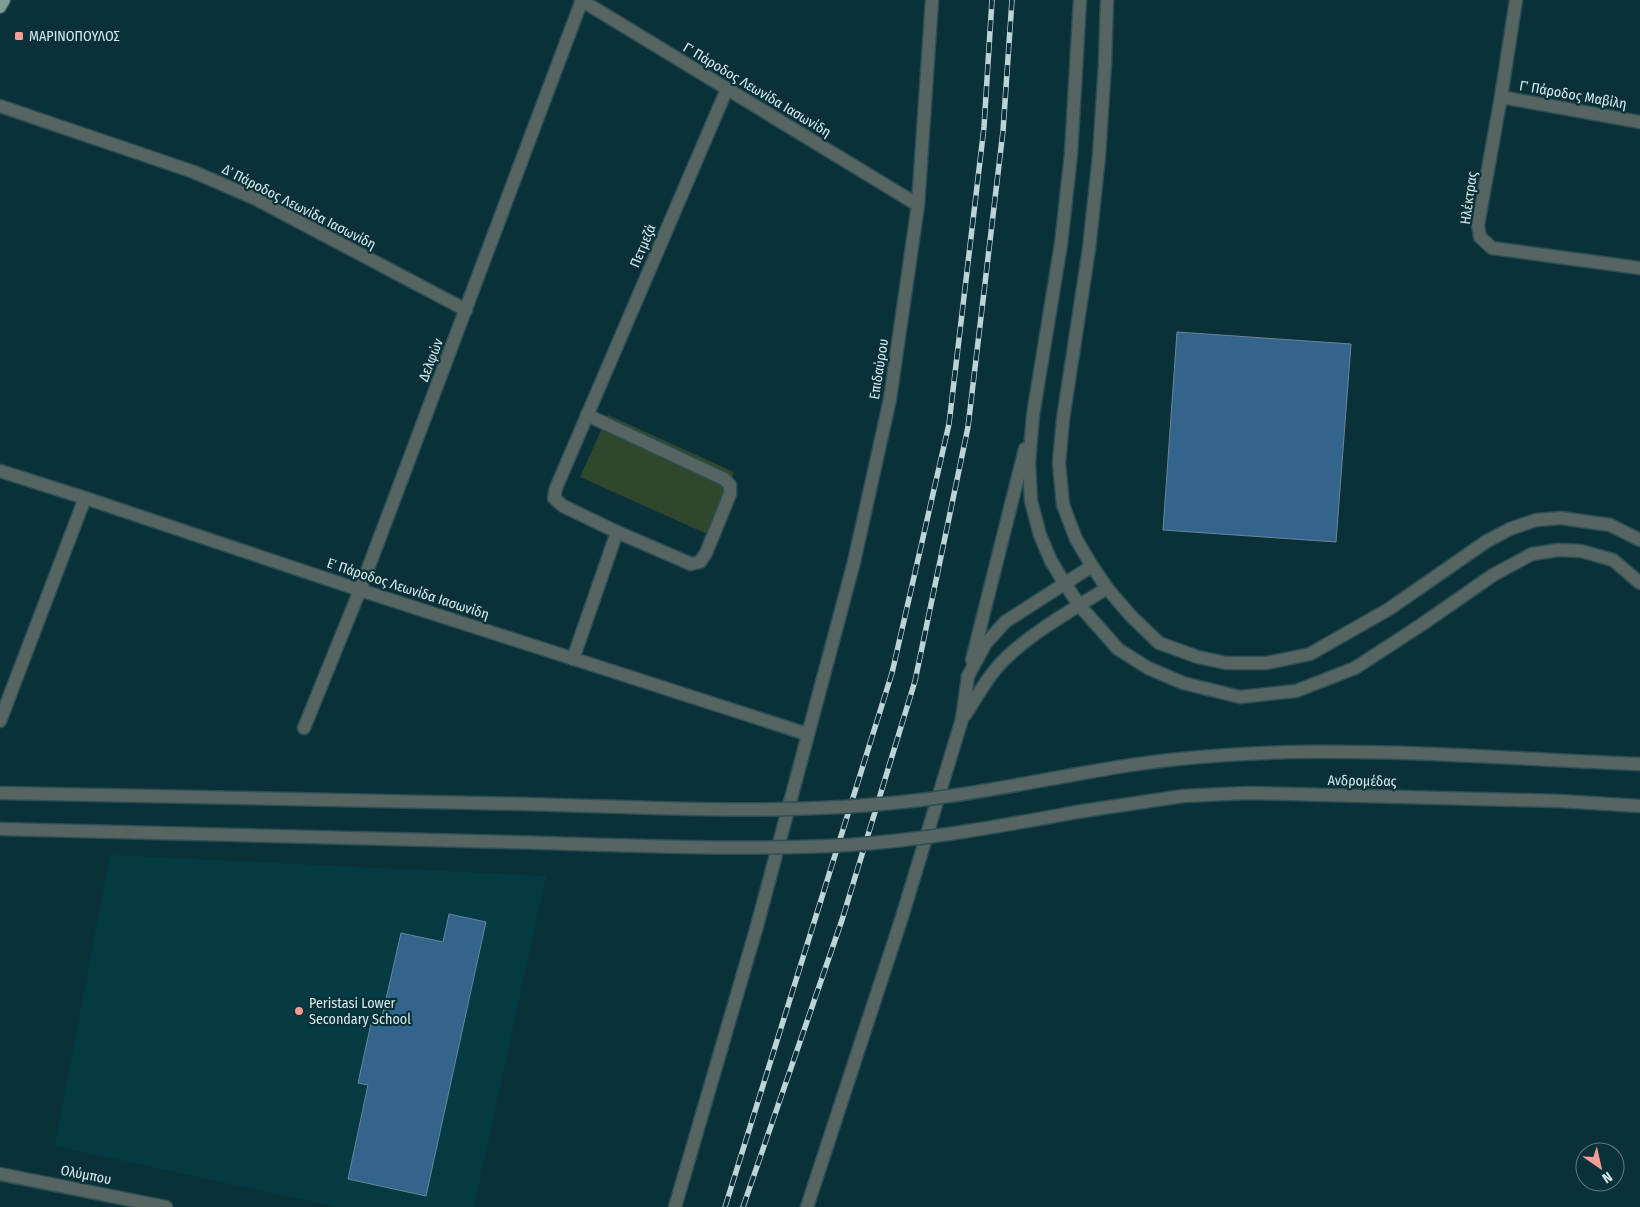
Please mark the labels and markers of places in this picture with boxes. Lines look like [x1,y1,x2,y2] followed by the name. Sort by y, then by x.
[29,28,120,45] place label: ΜΑΡΙΝΟΠΟΥΛΟΣ
[13,30,25,42] marker: ΜΑΡΙΝΟΠΟΥΛΟΣ
[309,995,411,1028] place label: Peristasi Lower Secondary School
[293,1005,305,1017] marker: Peristasi Lower Secondary School

